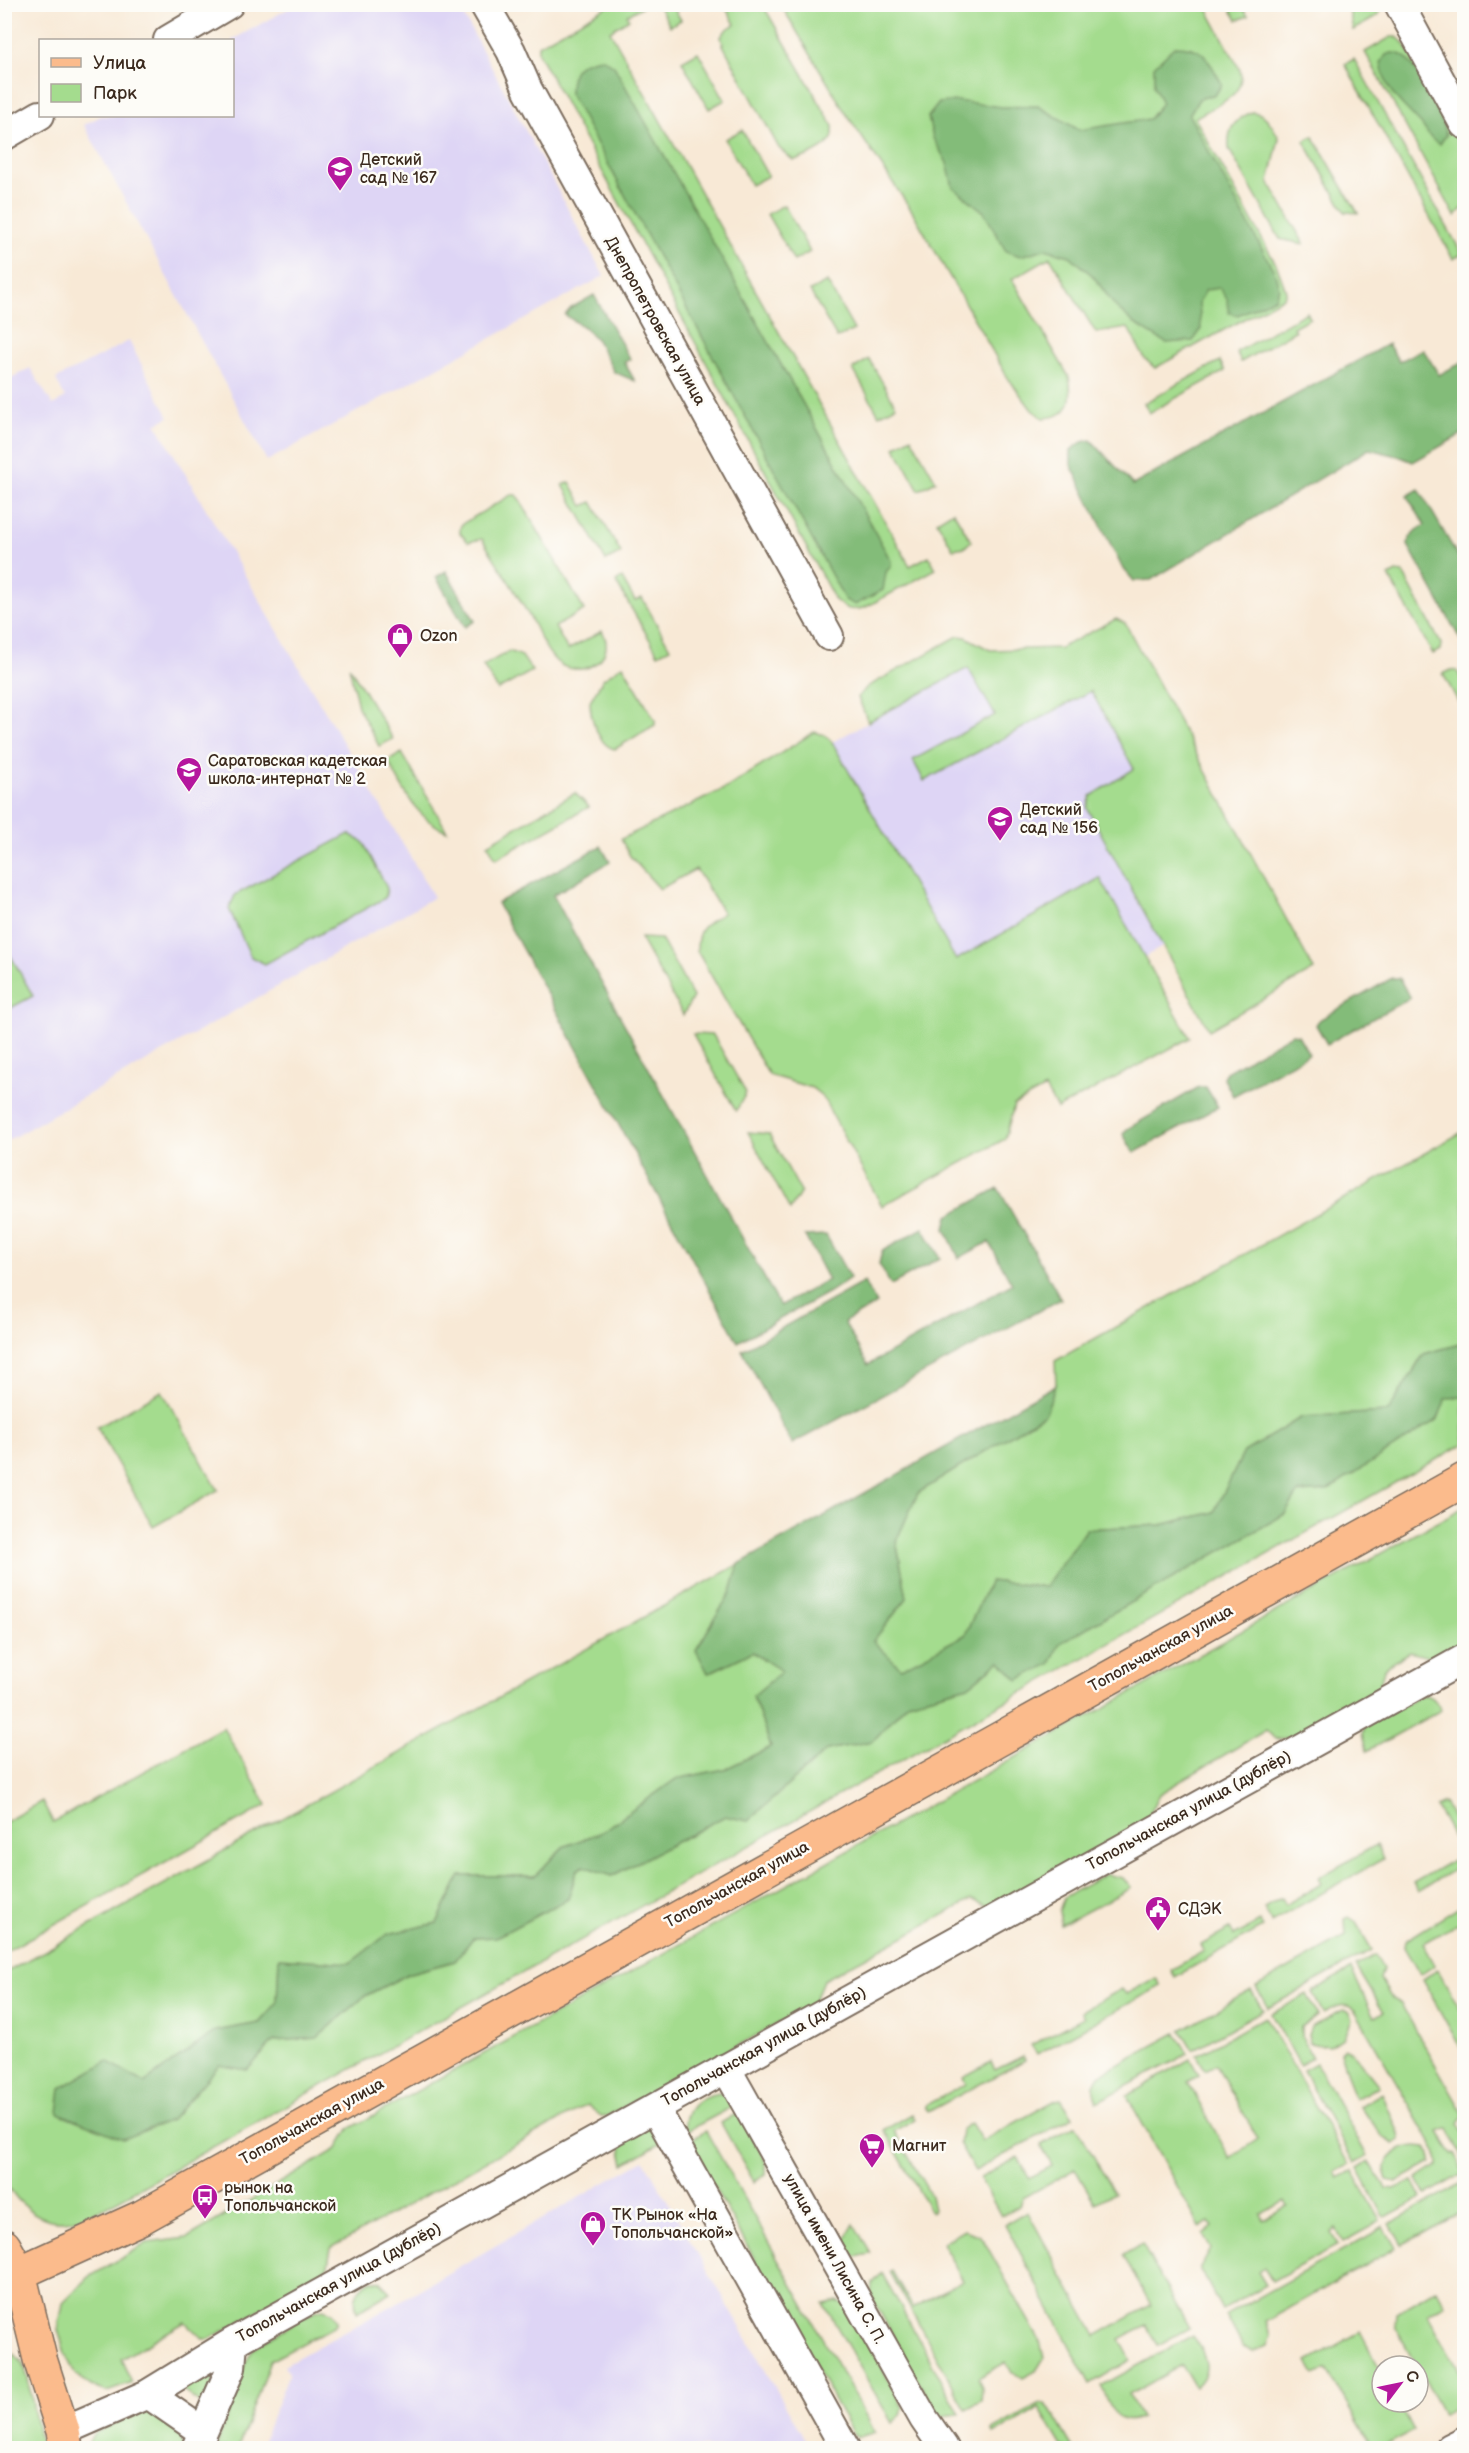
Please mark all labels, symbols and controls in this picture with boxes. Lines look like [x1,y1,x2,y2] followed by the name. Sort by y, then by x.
[39,39,234,117] legend
[93,53,147,74] text: Улица
[93,83,137,104] text: Парк
[360,151,437,188] place label: Детский сад № 167
[325,154,355,192] school or university icon: Детский сад № 167
[601,233,710,409] street label: Днепропетровская улица
[385,621,415,659] shop icon: Ozon
[420,627,458,646] place label: Ozon
[208,752,387,789] place label: Саратовская кадетская школа-интернат № 2
[174,755,204,793] school or university icon: Саратовская кадетская школа-интернат № 2
[1020,801,1098,838] place label: Детский сад № 156
[985,804,1015,842] school or university icon: Детский сад № 156
[1086,1601,1237,1697] street label: Топольчанская улица
[1083,1747,1295,1875] street label: Топольчанская улица (дублёр)
[662,1837,813,1933] street label: Топольчанская улица
[1143,1894,1173,1932] public building icon: СДЭК
[1178,1900,1222,1919] place label: СДЭК
[658,1983,870,2111] street label: Топольчанская улица (дублёр)
[237,2074,388,2170] street label: Топольчанская улица
[857,2131,887,2169] supermarket icon: Магнит
[892,2137,947,2156] place label: Магнит
[779,2171,889,2347] street label: улица имени Лисина С. П.
[224,2179,336,2216] place label: рынок на Топольчанской
[190,2182,220,2220] bus stop icon: рынок на Топольчанской
[612,2206,733,2243] place label: ТК Рынок «На Топольчанской»
[578,2209,608,2247] shop icon: ТК Рынок «На Топольчанской»
[233,2219,445,2347] street label: Топольчанская улица (дублёр)
[1370,2354,1430,2414] north arrow
[1400,2367,1422,2387] text: С

